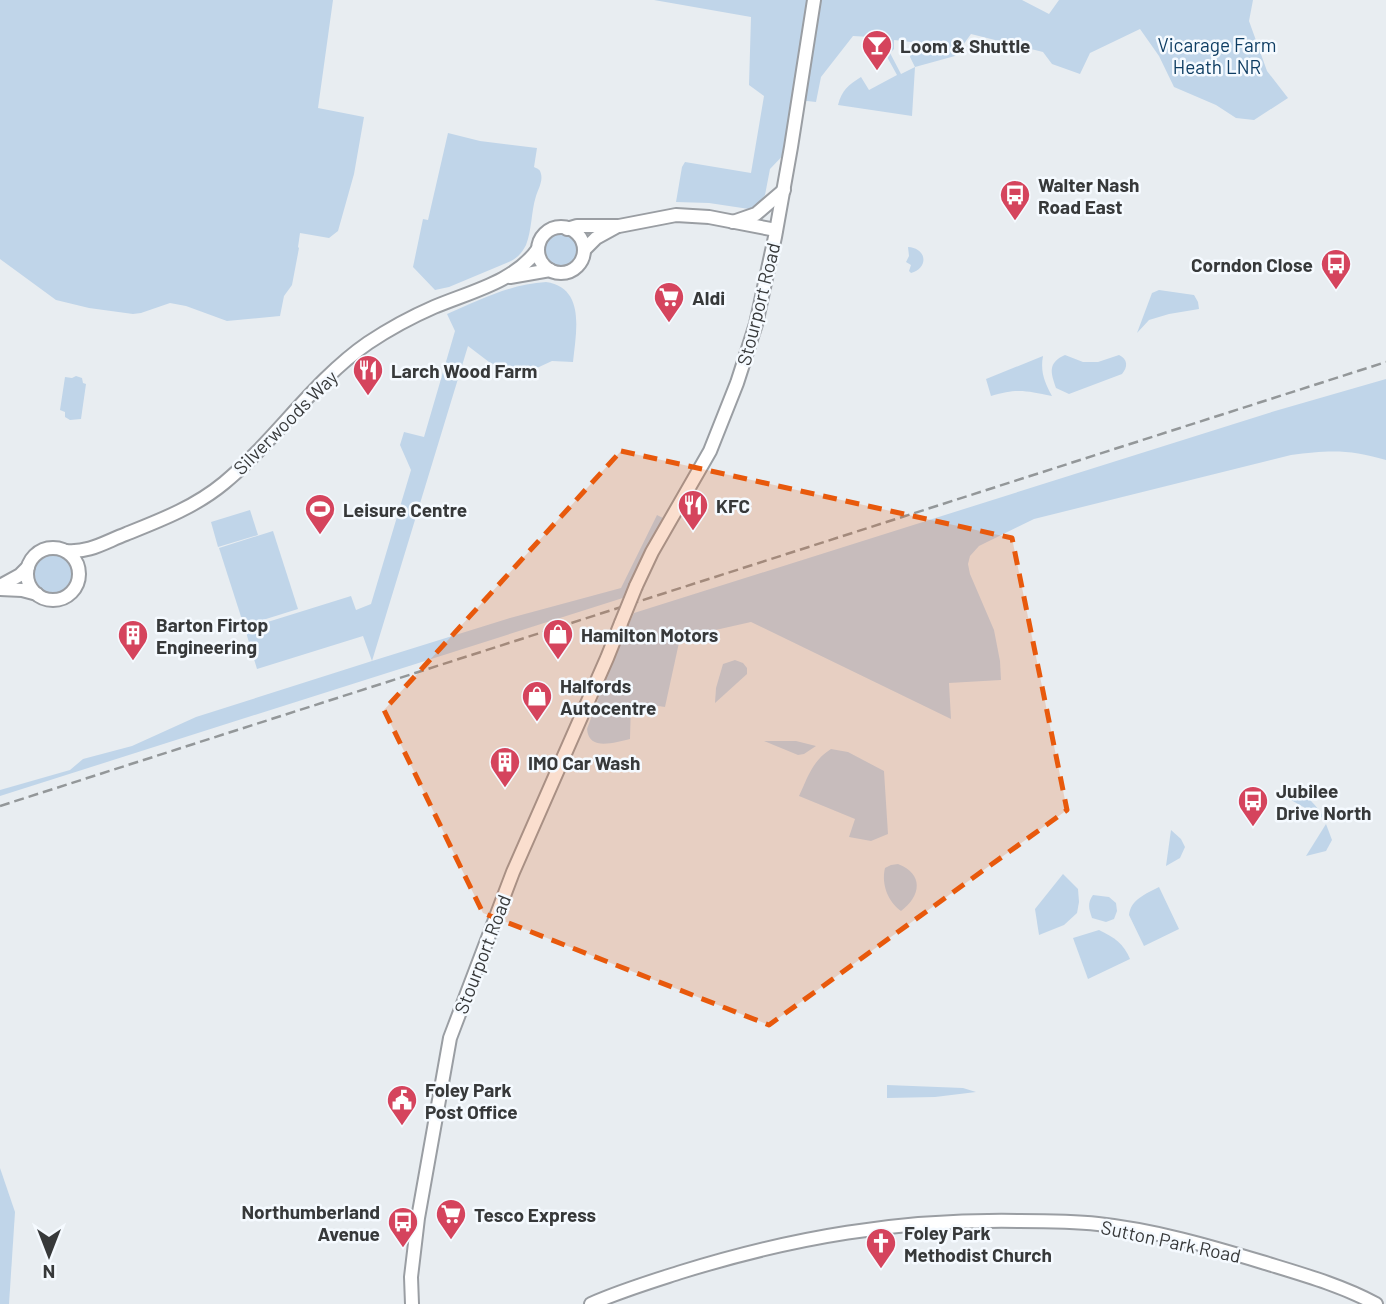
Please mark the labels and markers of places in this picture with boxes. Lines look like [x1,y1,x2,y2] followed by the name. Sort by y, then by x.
[860,28,894,72] bar icon: Loom & Shuttle
[900,34,1030,57] place label: Loom & Shuttle
[1038,173,1139,218] place label: Walter Nash Road East
[998,178,1032,222] bus stop icon: Walter Nash Road East
[1319,247,1353,291] bus stop icon: Corndon Close
[1191,253,1313,276] place label: Corndon Close
[652,280,686,324] supermarket icon: Aldi
[692,286,725,309] place label: Aldi
[351,353,385,397] restaurant icon: Larch Wood Farm
[391,359,537,382] place label: Larch Wood Farm
[676,488,710,532] restaurant icon: KFC
[303,492,337,536] sports icon: Leisure Centre
[716,494,750,517] place label: KFC
[343,498,467,521] place label: Leisure Centre
[156,613,269,658] place label: Barton Firtop Engineering
[541,617,575,661] shop icon: Hamilton Motors
[116,618,150,662] building icon: Barton Firtop Engineering
[581,623,718,646] place label: Hamilton Motors
[560,674,656,719] place label: Halfords Autocentre
[520,679,554,723] shop icon: Halfords Autocentre
[488,745,522,789] building icon: IMO Car Wash
[528,751,640,774] place label: IMO Car Wash
[1276,779,1372,824] place label: Jubilee Drive North
[1236,784,1270,828] bus stop icon: Jubilee Drive North
[425,1078,518,1123] place label: Foley Park Post Office
[385,1083,419,1127] public building icon: Foley Park Post Office
[434,1197,468,1241] supermarket icon: Tesco Express
[241,1200,380,1245] place label: Northumberland Avenue
[474,1203,596,1226] place label: Tesco Express
[386,1205,420,1249] bus stop icon: Northumberland Avenue
[904,1221,1052,1266] place label: Foley Park Methodist Church
[864,1226,898,1270] church icon: Foley Park Methodist Church

